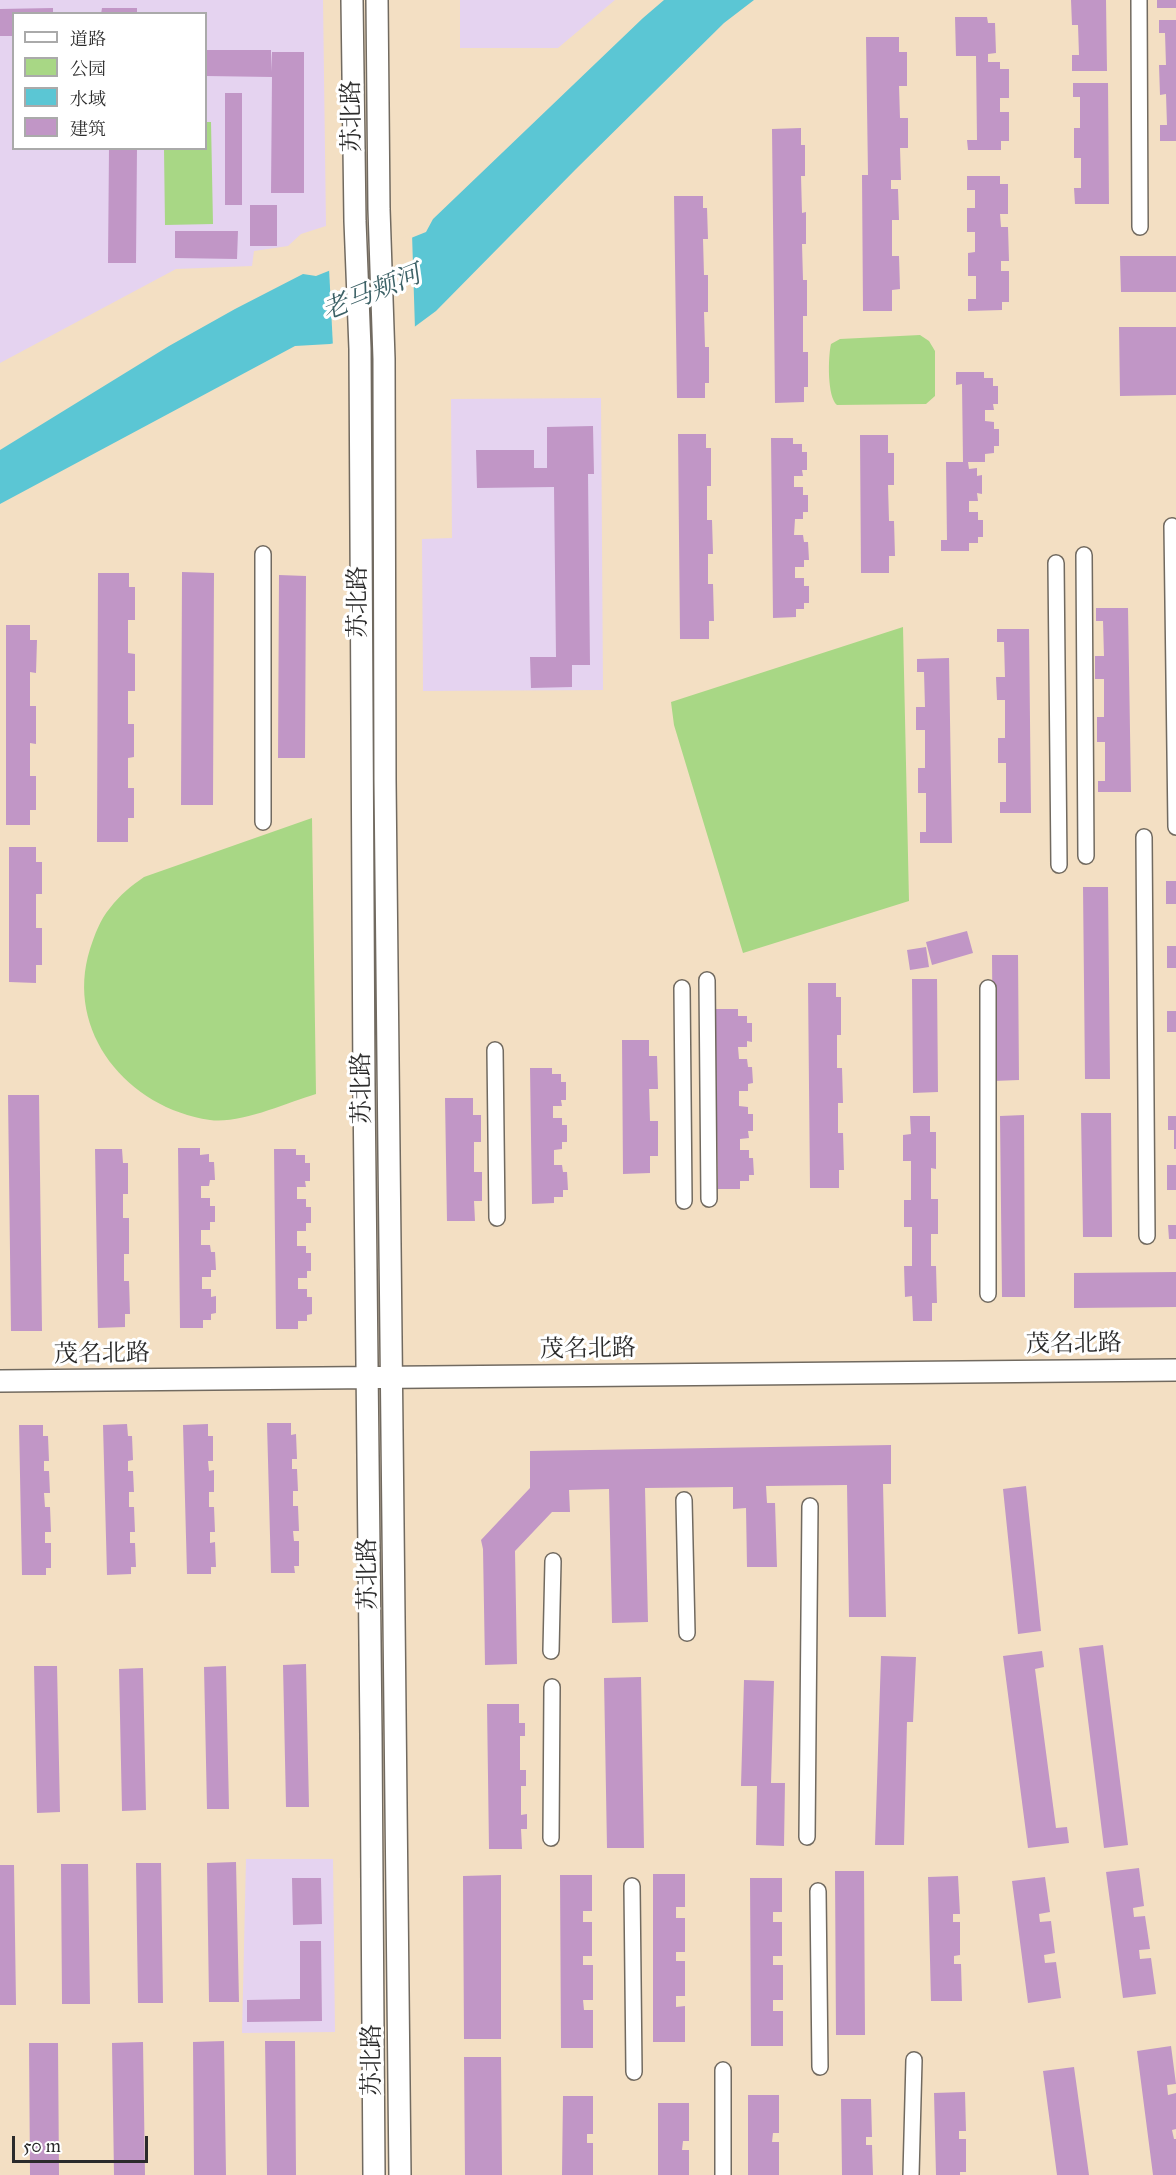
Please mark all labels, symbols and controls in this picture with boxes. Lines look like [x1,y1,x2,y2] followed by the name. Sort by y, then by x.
[12,12,207,150] legend
[70,28,106,50] text: 道路
[70,58,106,80] text: 公园
[338,80,368,152] street label: 苏北路
[70,88,106,110] text: 水域
[70,118,106,140] text: 建筑
[318,260,426,328] water label: 老马颊河
[345,566,373,638] street label: 苏北路
[348,1052,378,1124] street label: 苏北路
[1026,1330,1122,1360] street label: 茂名北路
[540,1335,636,1365] street label: 茂名北路
[54,1340,150,1370] street label: 茂名北路
[354,1538,384,1610] street label: 苏北路
[359,2024,387,2096] street label: 苏北路
[15,2124,152,2162] scale bar
[23,2135,61,2157] text: 50 m

